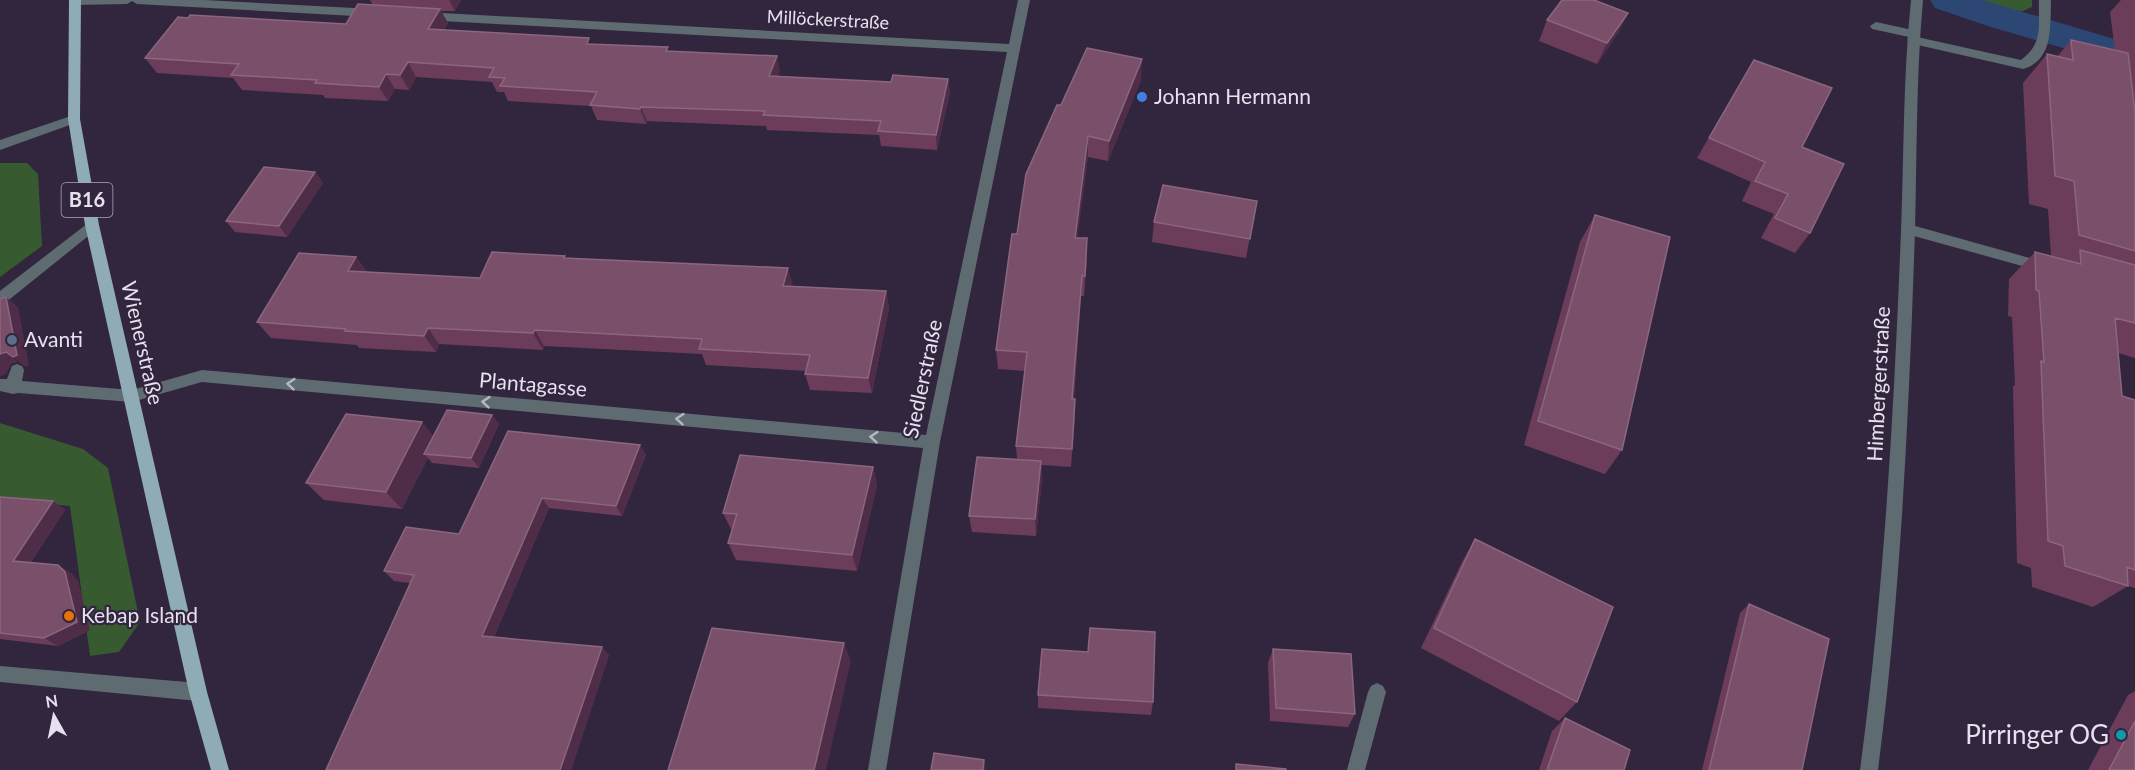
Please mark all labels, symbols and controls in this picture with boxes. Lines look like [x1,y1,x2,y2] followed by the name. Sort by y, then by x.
[766,5,890,33] street label: Millöckerstraße
[1154,83,1311,108] place label: Johann Hermann
[1135,90,1149,104] marker: Johann Hermann
[62,183,112,217] road number: B16
[117,278,170,407] street label: Wienerstraße
[1861,306,1894,462] street label: Himbergerstraße
[897,317,946,440] street label: Siedlerstraße
[24,326,83,351] place label: Avanti
[5,333,19,347] marker: Avanti
[478,366,588,401] street label: Plantagasse
[287,378,296,391] one-way arrow
[481,396,490,409] one-way arrow
[675,413,684,426] one-way arrow
[869,431,879,444] one-way arrow
[81,602,198,627] place label: Kebap Island
[62,609,76,623] marker: Kebap Island
[24,686,84,746] north arrow
[44,690,59,711] text: N
[1965,718,2109,750] place label: Pirringer OG
[2114,728,2128,742] marker: Pirringer OG

